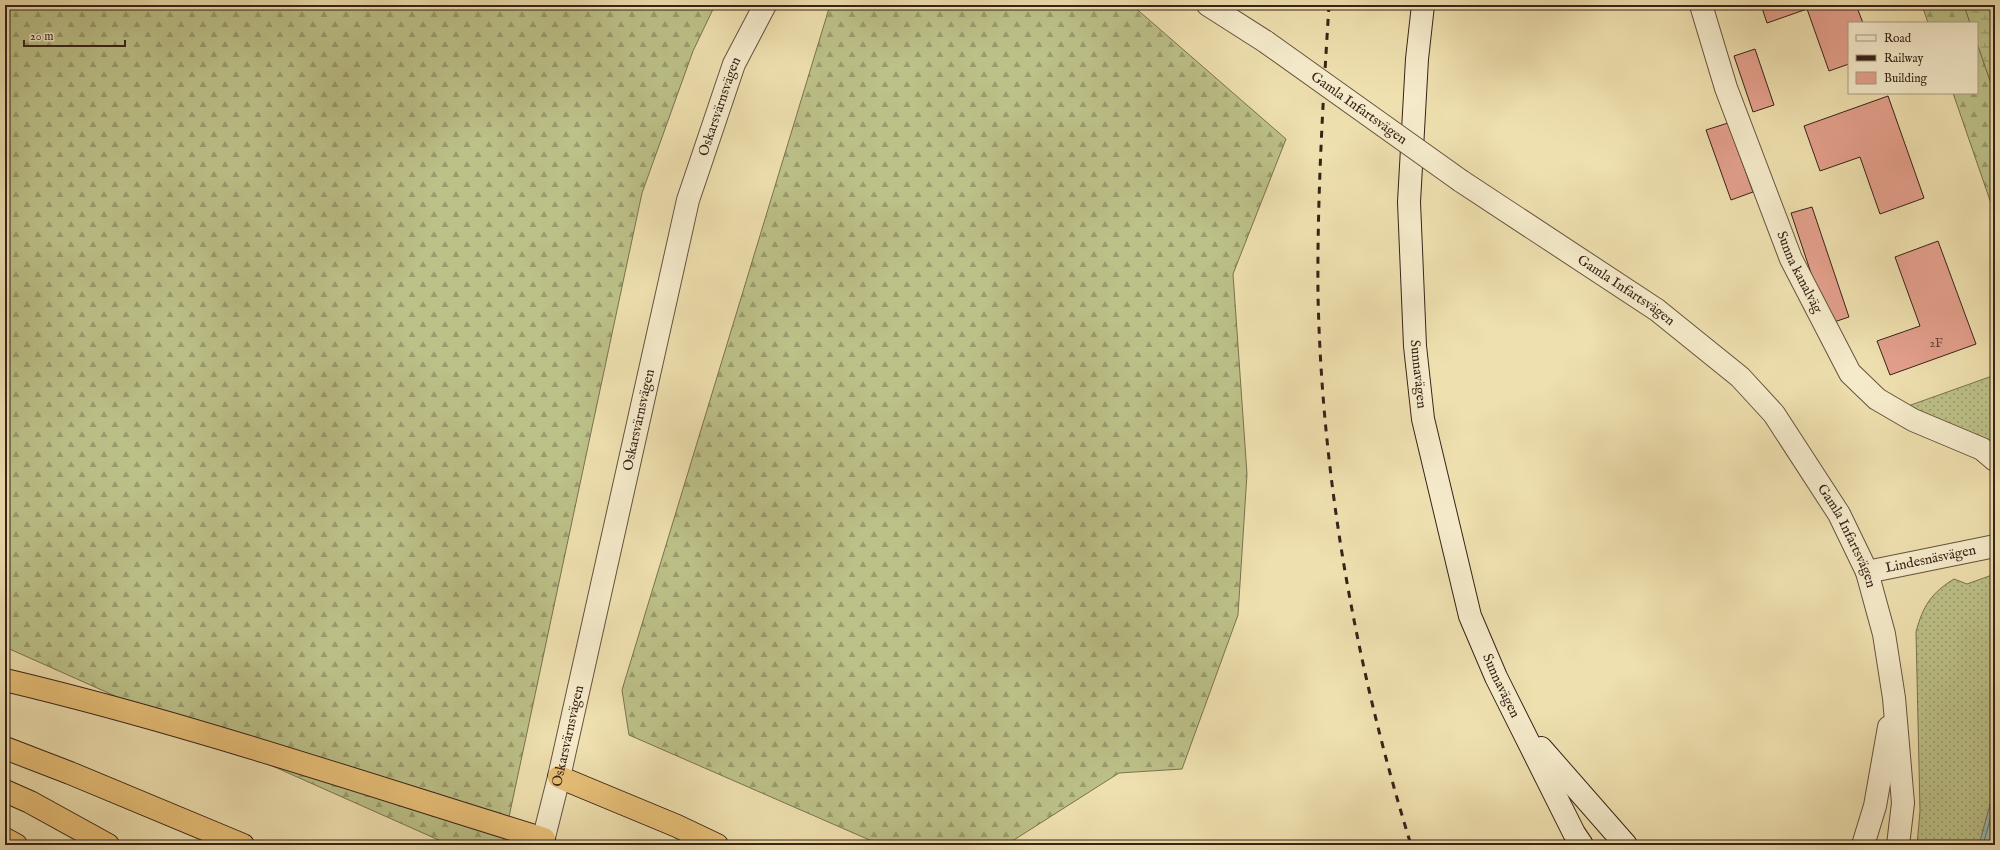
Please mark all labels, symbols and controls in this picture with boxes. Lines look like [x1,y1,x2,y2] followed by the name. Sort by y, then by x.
[24,22,125,48] scale bar
[1848,22,1978,94] legend
[30,29,53,44] text: 20 m
[1884,31,1912,46] text: Road
[1884,51,1923,66] text: Railway
[694,53,745,159] street label: Oskarsvärnsvägen
[1307,68,1411,149] street label: Gamla Infartsvägen
[1884,71,1928,86] text: Building
[1772,229,1827,317] street label: Sunna kanalväg
[1574,251,1679,330] street label: Gamla Infartsvägen
[1929,336,1943,351] house number: 2F
[1406,339,1431,410] street label: Sunnavägen
[619,367,659,472] street label: Oskarsvärnsvägen
[1813,481,1880,590] street label: Gamla Infartsvägen
[1884,541,1978,577] street label: Lindesnäsvägen
[1478,651,1524,721] street label: Sunnavägen
[548,683,588,789] street label: Oskarsvärnsvägen

